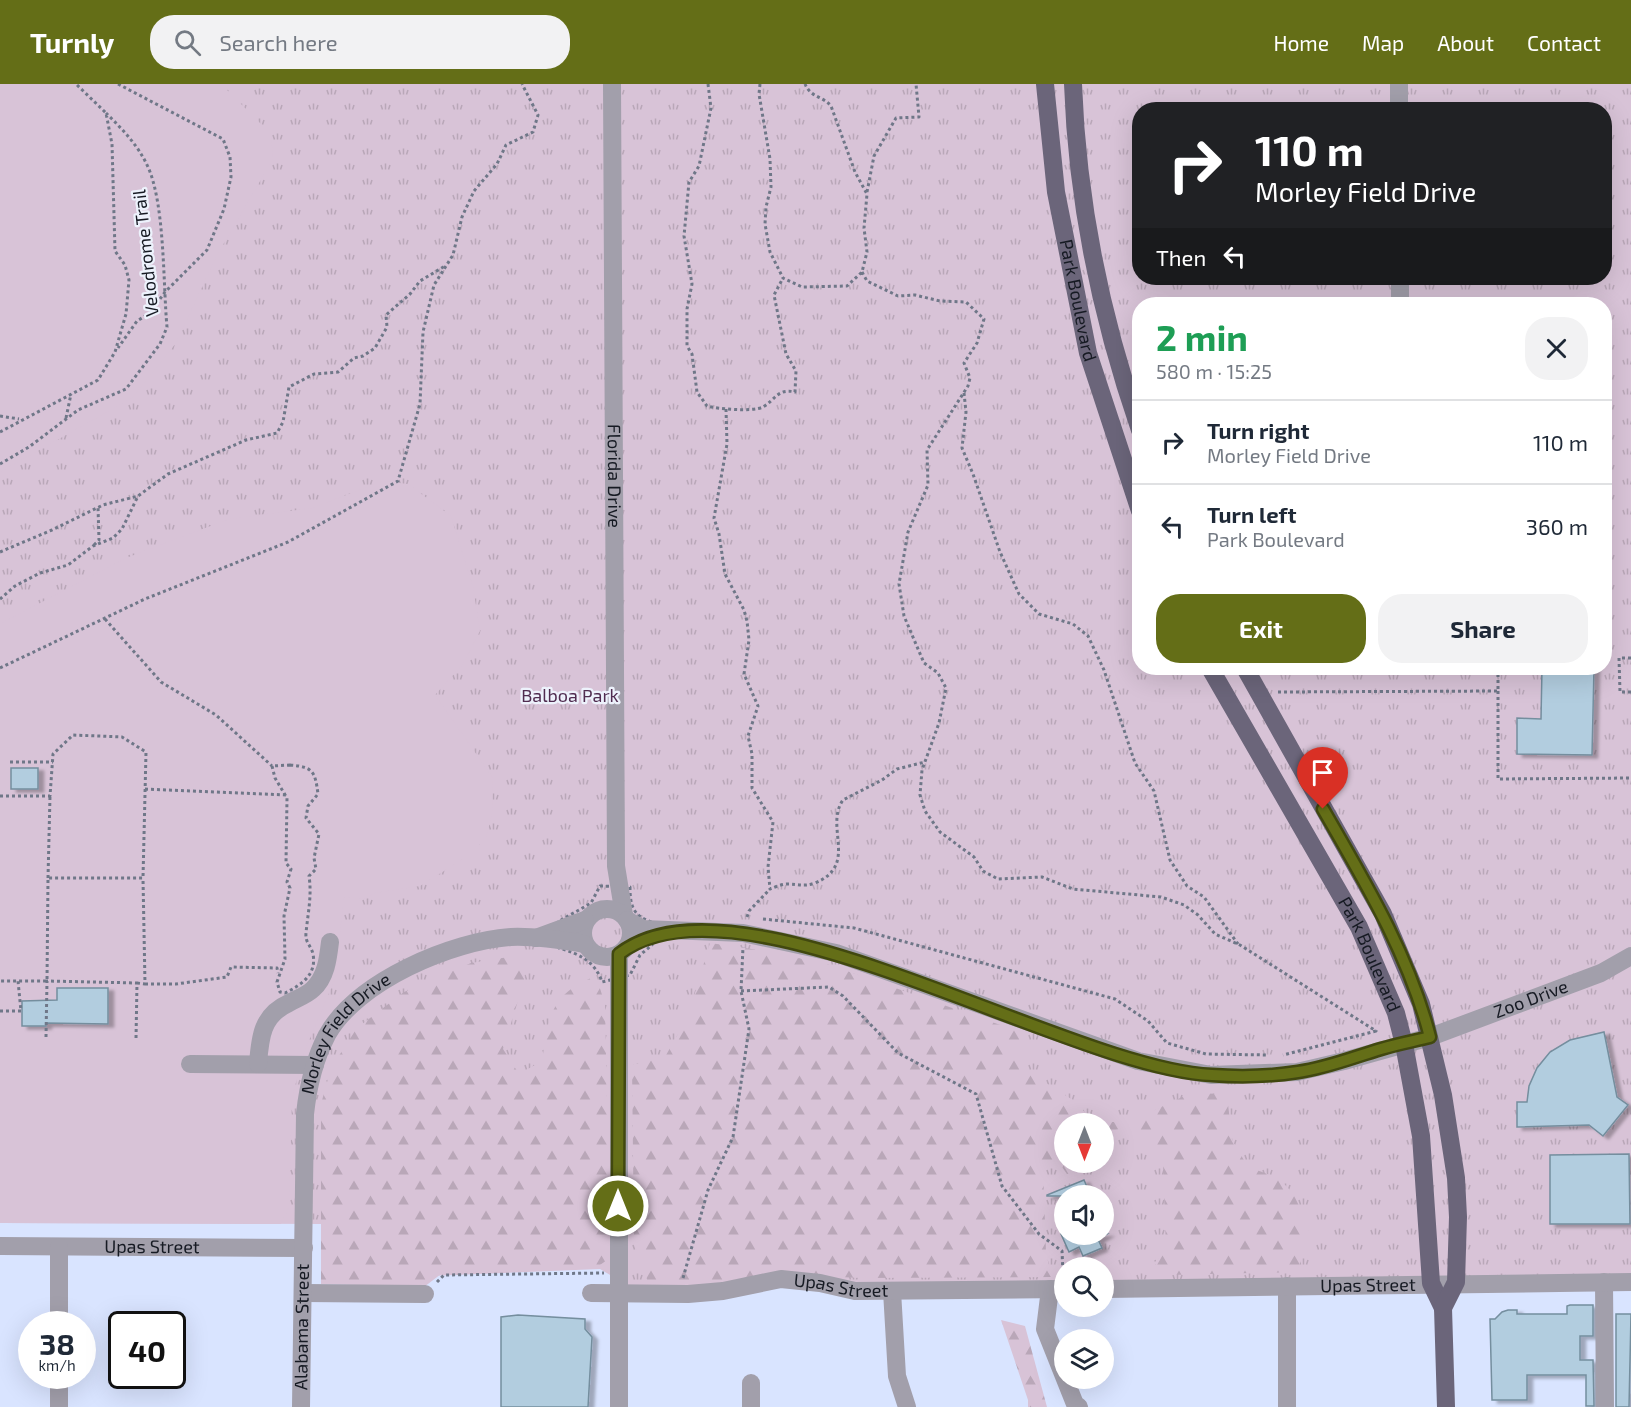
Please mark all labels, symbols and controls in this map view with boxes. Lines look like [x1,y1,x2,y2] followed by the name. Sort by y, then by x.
[150,15,570,69] search box
[30,25,114,59] text: Turnly
[171,26,204,59] icon: search
[219,29,338,55] text: Search here
[1273,30,1329,55] text: Home
[1362,30,1404,55] text: Map
[1437,30,1494,55] text: About
[1527,30,1601,55] text: Contact
[1255,124,1364,174] text: 110 m
[1156,126,1234,204] icon: right
[1255,175,1476,207] text: Morley Field Drive
[127,188,163,318] street label: Velodrome Trail
[1056,237,1102,364] street label: Park Boulevard
[1218,240,1251,273] icon: left
[1156,244,1206,270] text: Then
[1156,315,1248,358] text: 2 min
[1525,317,1588,380] button: close
[1156,359,1272,383] text: 580 m · 15:25
[1207,417,1309,443] text: Turn right
[604,424,626,528] street label: Florida Drive
[1156,426,1189,459] icon: right
[1533,429,1588,455] text: 110 m
[1207,443,1371,467] text: Morley Field Drive
[1207,501,1296,527] text: Turn left
[1156,510,1189,543] icon: left
[1526,513,1588,539] text: 360 m
[1207,527,1345,551] text: Park Boulevard
[1156,594,1366,663] button: Exit
[1378,594,1588,663] button: Share
[521,684,619,706] park label: Balboa Park
[1297,747,1348,809] pin
[1306,756,1339,789] icon: arrive
[1334,893,1406,1015] street label: Park Boulevard
[296,967,394,1096] street label: Morley Field Drive
[1490,974,1571,1022] street label: Zoo Drive
[1054,1113,1114,1173] north arrow
[1054,1113,1114,1389] map controls
[586,1174,650,1238] position arrow
[1054,1185,1114,1245] button: sound
[104,1235,200,1257] street label: Upas Street
[1054,1257,1114,1317] button: search
[289,1264,313,1390] street label: Alabama Street
[793,1268,889,1301] street label: Upas Street
[1320,1273,1416,1296] street label: Upas Street
[108,1311,186,1389] speed limit sign: 40
[39,1325,75,1361] text: 38
[1054,1329,1114,1389] button: layers
[38,1356,76,1374] text: km/h

